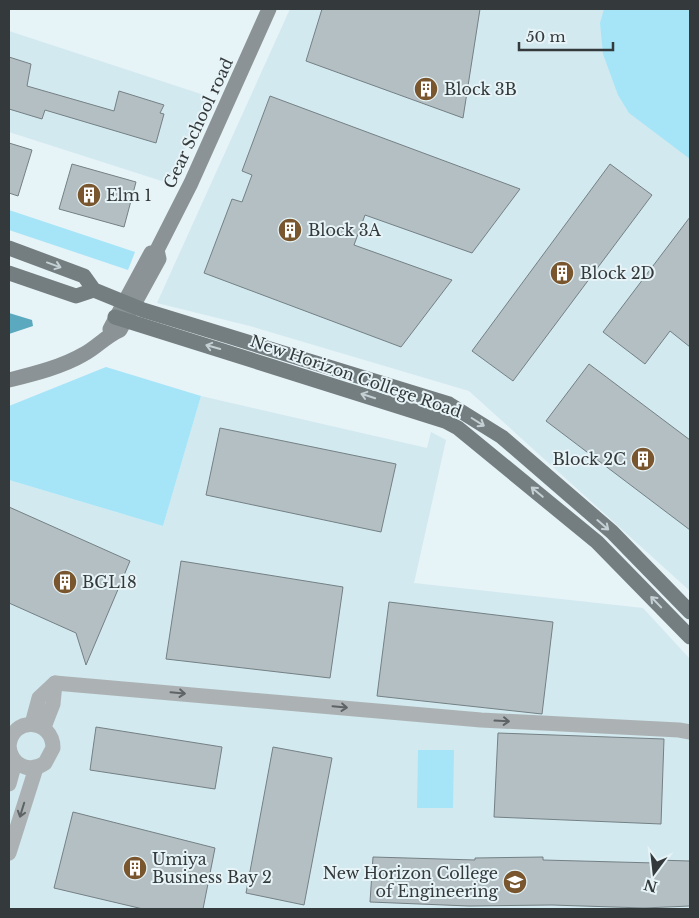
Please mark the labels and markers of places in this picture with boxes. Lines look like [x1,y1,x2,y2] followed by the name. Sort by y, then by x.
[413,76,439,102] building icon: Block 3B
[444,79,517,99] place label: Block 3B
[76,182,102,208] building icon: Elm 1
[106,185,152,205] place label: Elm 1
[277,217,303,243] building icon: Block 3A
[308,220,382,240] place label: Block 3A
[549,260,575,286] building icon: Block 2D
[580,263,655,283] place label: Block 2D
[630,446,656,472] building icon: Block 2C
[553,449,626,469] place label: Block 2C
[52,569,78,595] building icon: BGL18
[82,572,137,592] place label: BGL18
[152,849,272,887] place label: Umiya Business Bay 2
[122,855,148,881] building icon: Umiya Business Bay 2
[323,863,498,901] place label: New Horizon College of Engineering
[502,869,528,895] school or university icon: New Horizon College of Engineering

